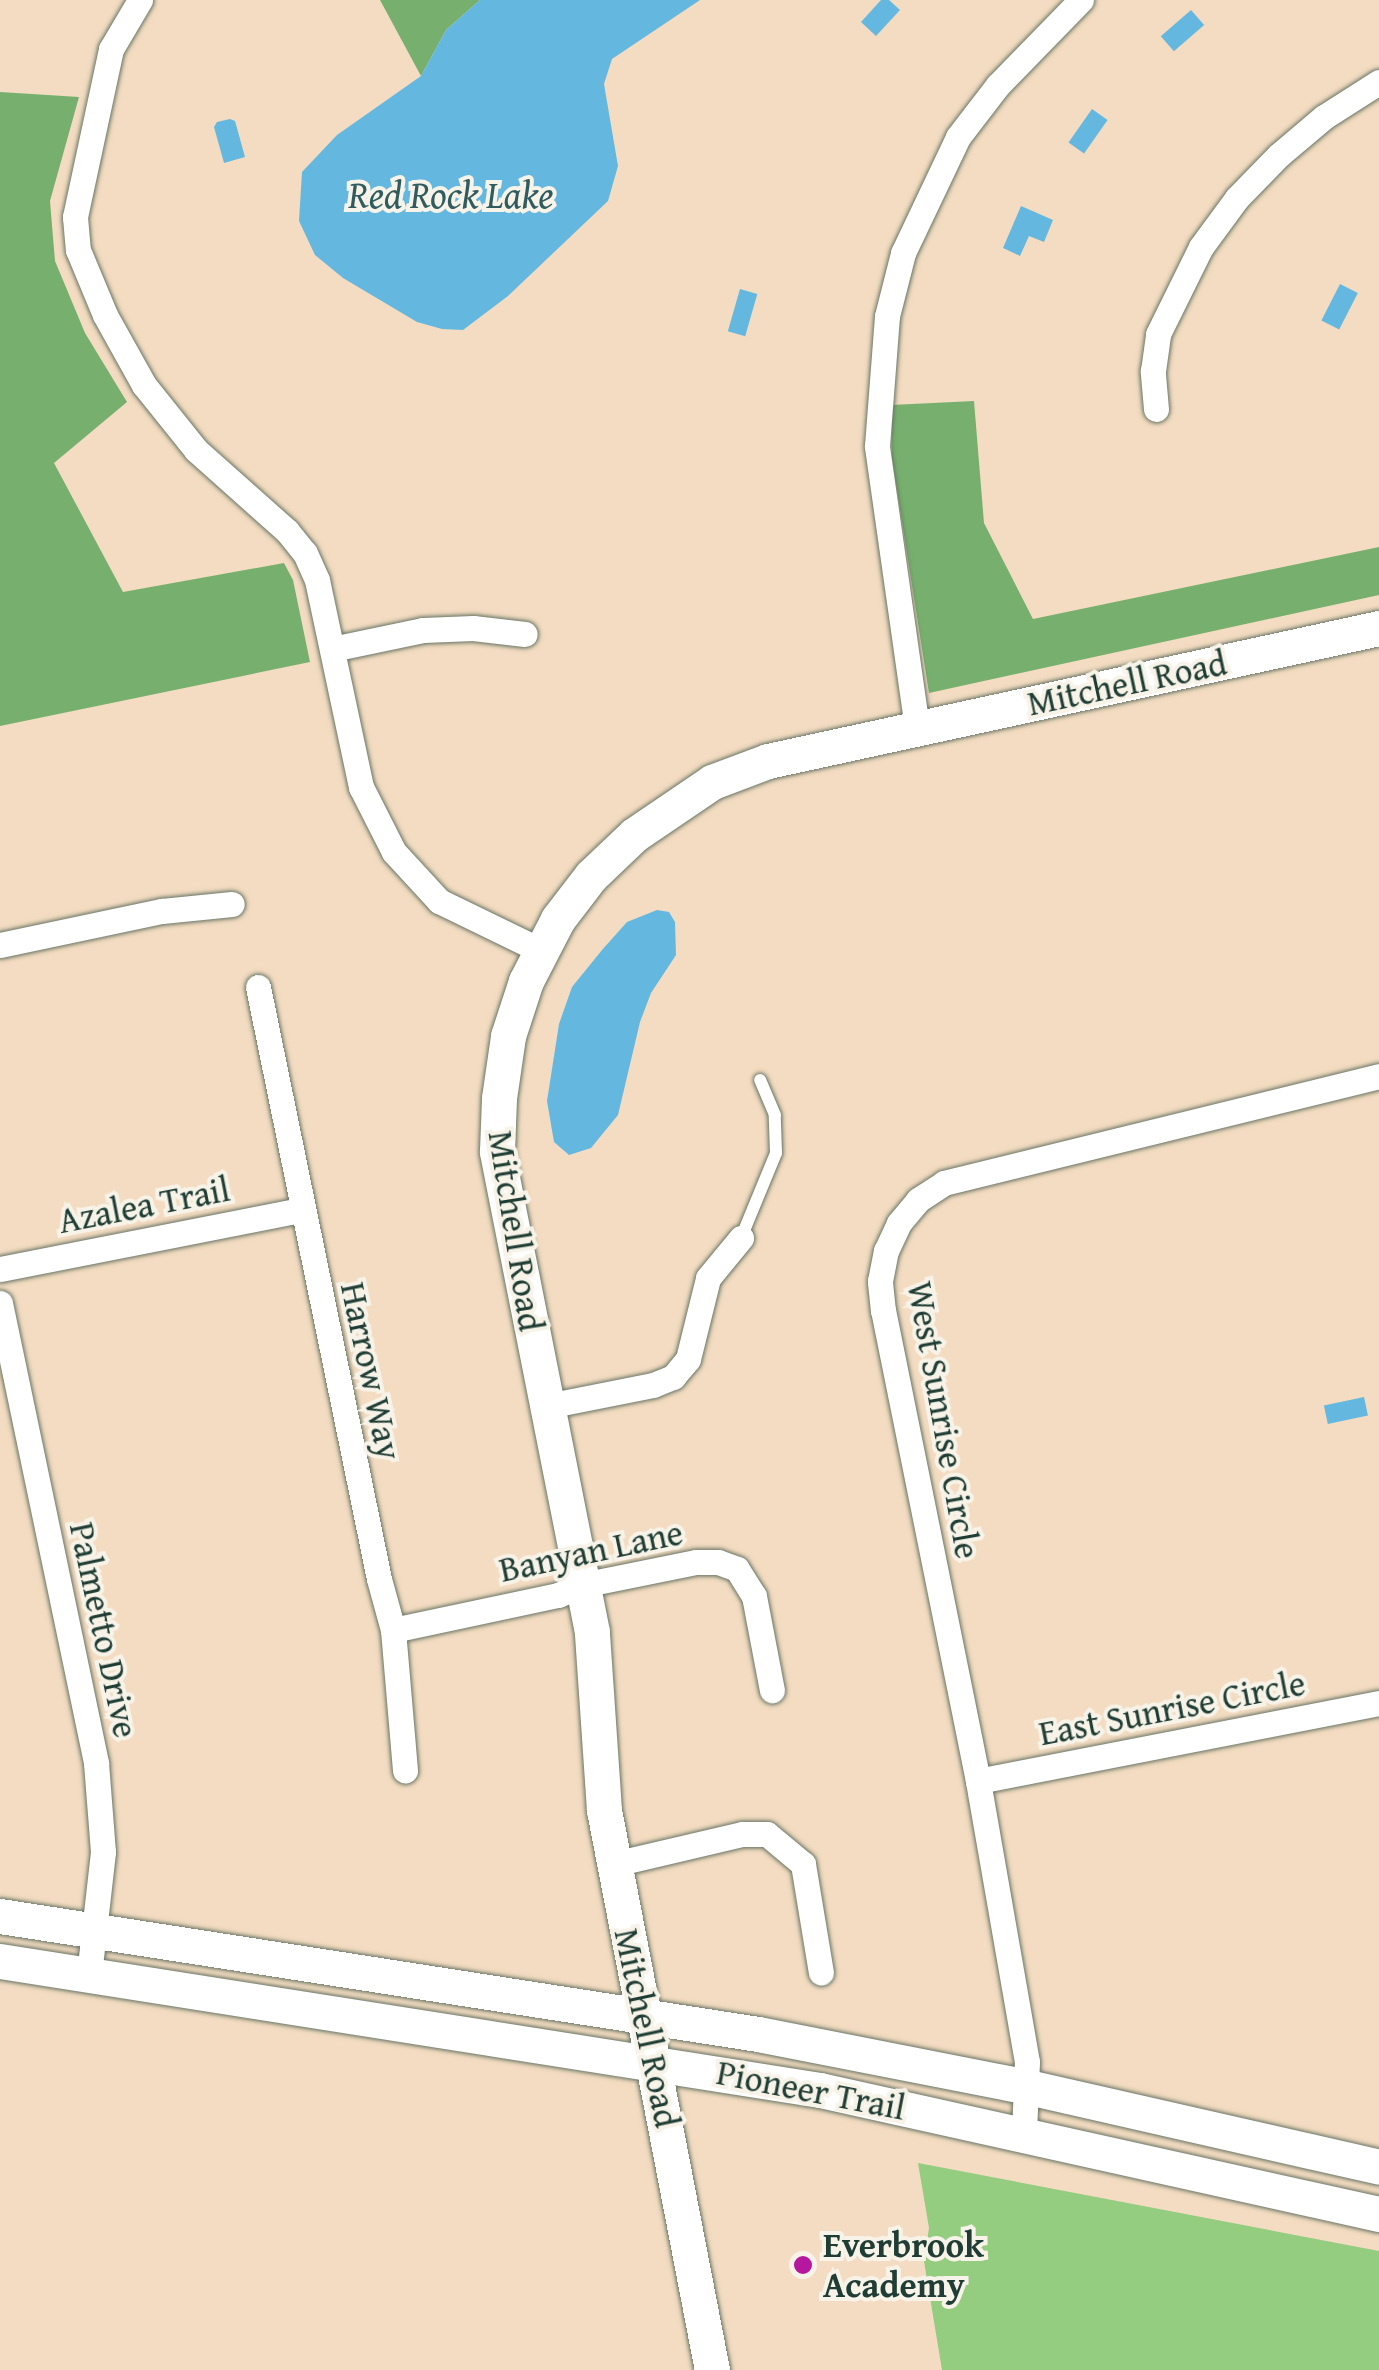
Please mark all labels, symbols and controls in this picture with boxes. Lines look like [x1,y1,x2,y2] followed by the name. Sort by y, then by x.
[348,172,554,218] water label: Red Rock Lake
[1024,641,1230,725] street label: Mitchell Road
[479,1128,553,1334] street label: Mitchell Road
[55,1168,233,1242] street label: Azalea Trail
[332,1278,410,1464] street label: Harrow Way
[899,1278,989,1562] street label: West Sunrise Circle
[495,1511,687,1591] street label: Banyan Lane
[61,1519,147,1741] street label: Palmetto Drive
[1035,1662,1309,1754] street label: East Sunrise Circle
[605,1925,689,2131] street label: Mitchell Road
[713,2051,909,2129] street label: Pioneer Trail
[823,2224,984,2306] place label: Everbrook Academy
[792,2254,814,2276] marker: Everbrook Academy

